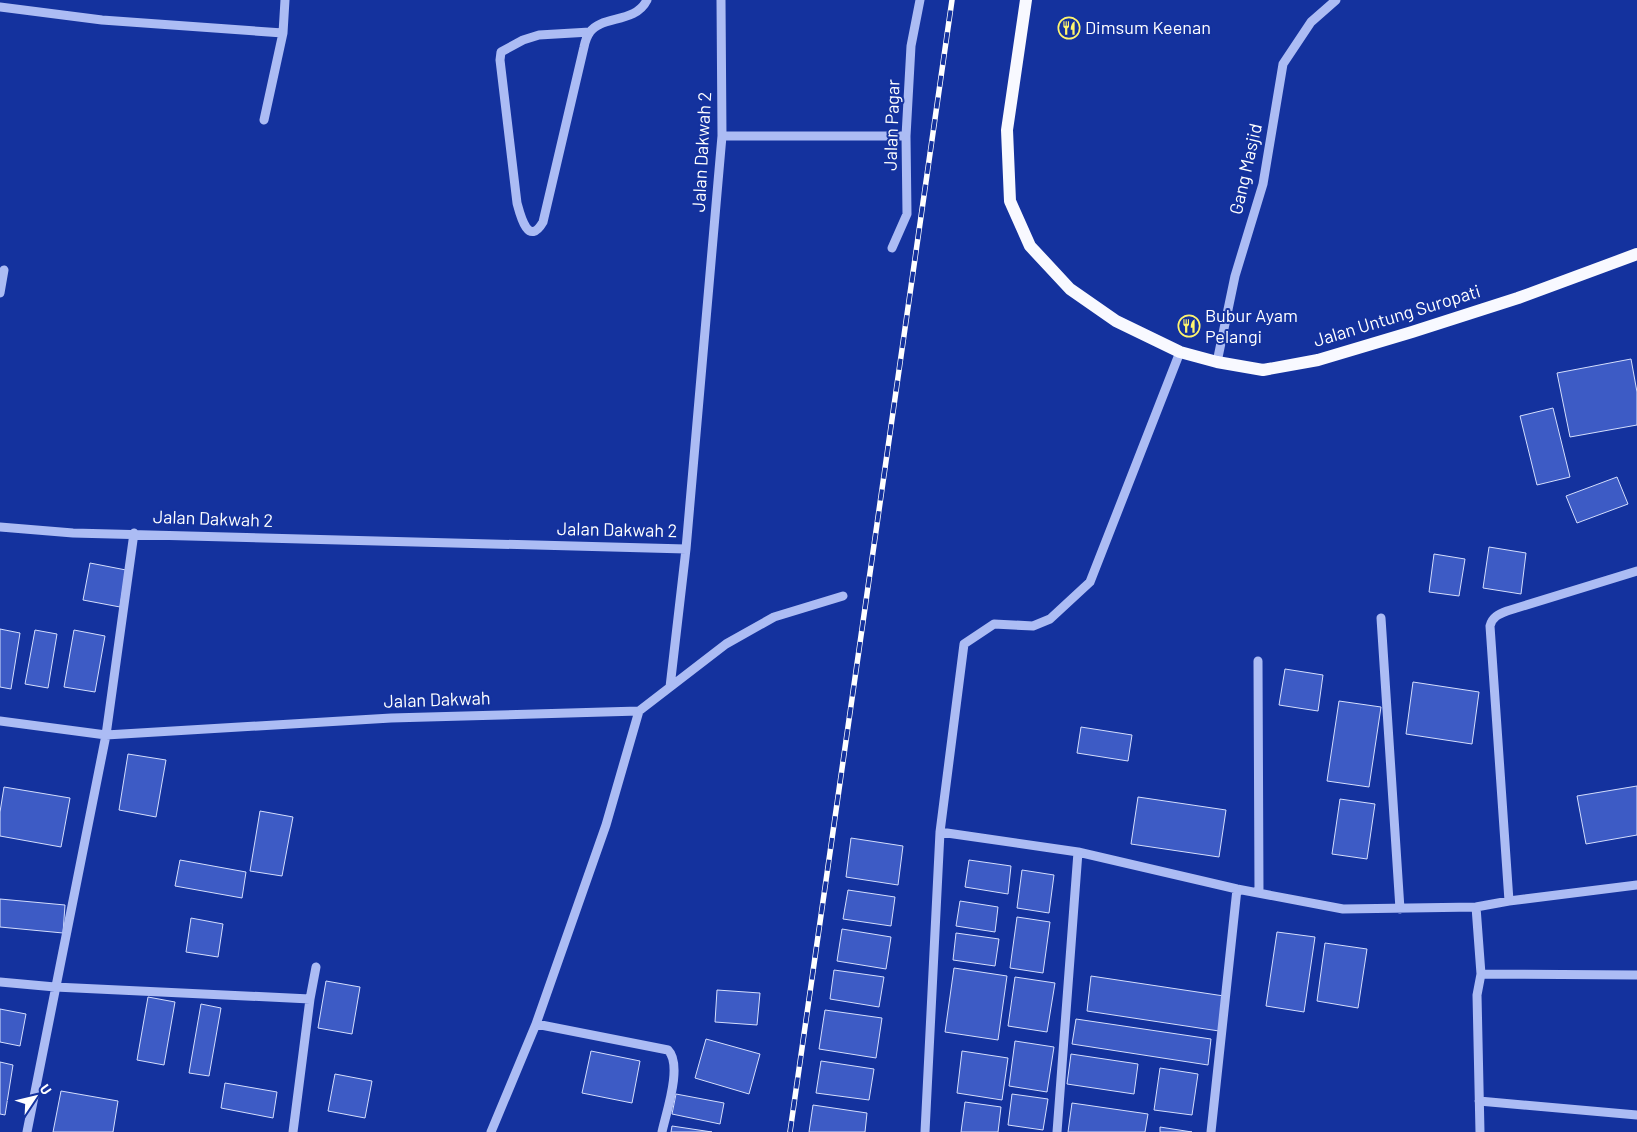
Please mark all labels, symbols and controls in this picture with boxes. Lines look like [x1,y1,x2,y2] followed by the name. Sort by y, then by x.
[1057,16,1081,40] restaurant icon: Dimsum Keenan
[1085,16,1211,38] place label: Dimsum Keenan
[878,78,904,171] street label: Jalan Pagar
[687,91,715,213] street label: Jalan Dakwah 2
[1224,121,1266,216] street label: Gang Masjid
[1311,279,1483,351] street label: Jalan Untung Suropati
[1205,304,1298,347] place label: Bubur Ayam Pelangi
[1177,314,1201,338] restaurant icon: Bubur Ayam Pelangi
[152,505,274,531] street label: Jalan Dakwah 2
[557,517,677,541] street label: Jalan Dakwah 2
[383,686,491,712] street label: Jalan Dakwah
[10,1072,60,1122] north arrow
[37,1081,56,1098] text: U

